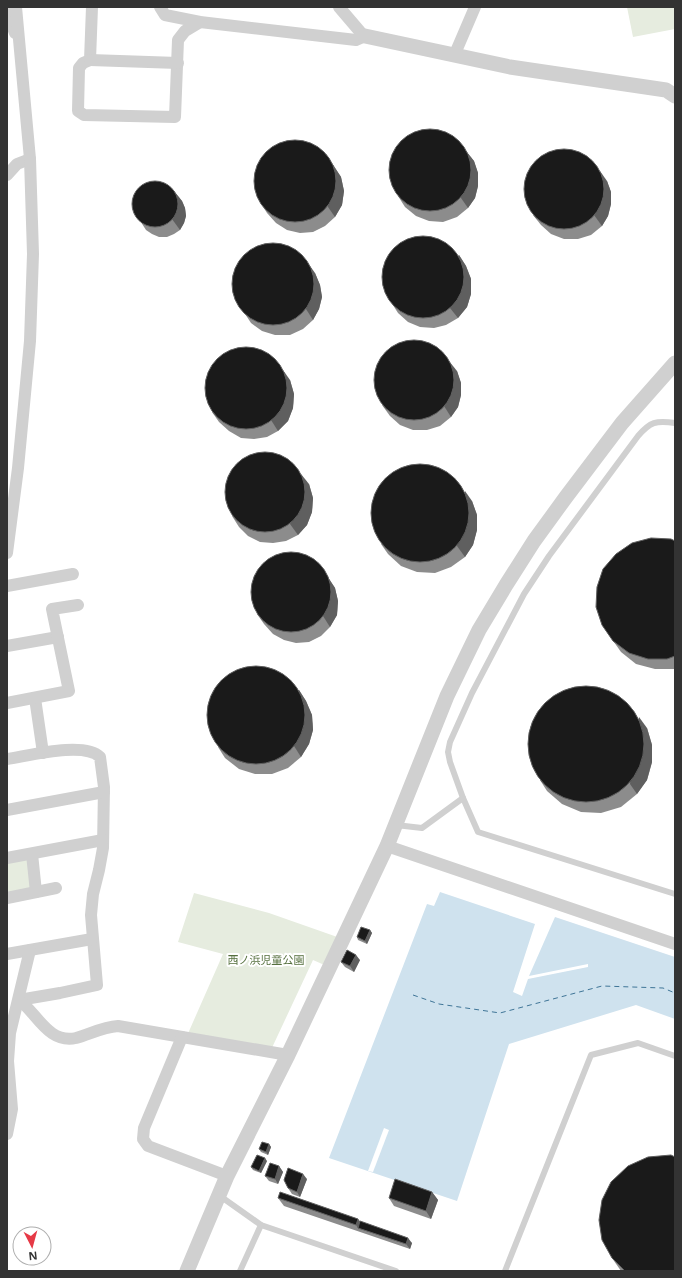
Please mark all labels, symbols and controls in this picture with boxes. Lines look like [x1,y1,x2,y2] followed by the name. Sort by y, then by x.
[228,952,305,967] park label: 西ノ浜児童公園
[12,1226,52,1266] north arrow
[28,1249,38,1264] text: N

